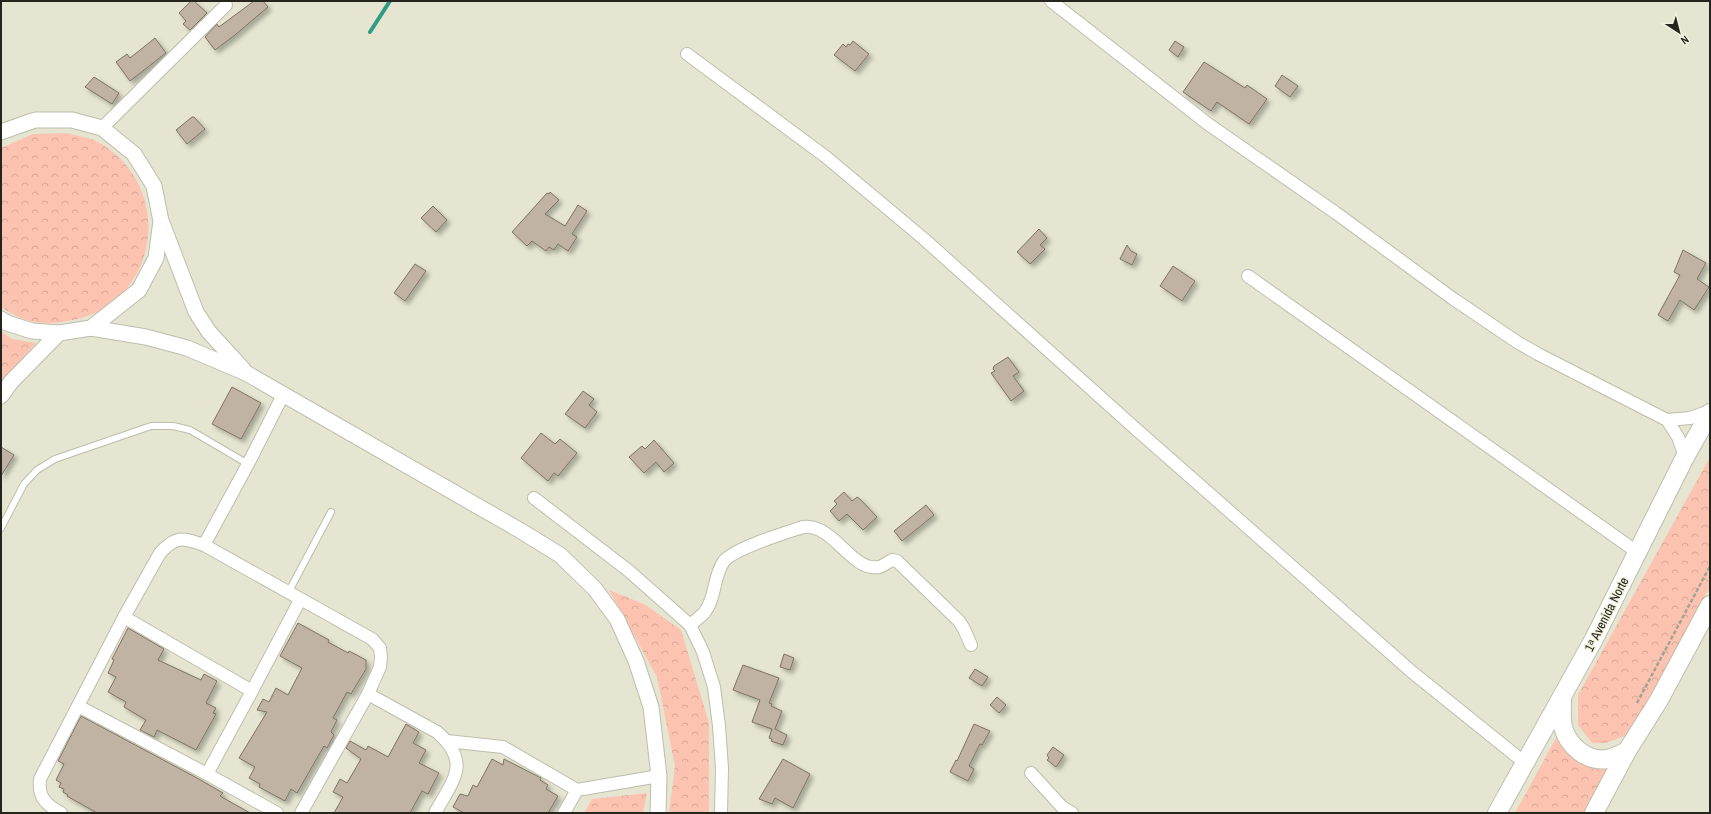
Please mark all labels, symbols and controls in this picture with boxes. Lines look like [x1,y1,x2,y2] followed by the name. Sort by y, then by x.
[1659,12,1699,52] north arrow
[1678,33,1692,48] text: N
[1580,574,1632,654] street label: 1ᵃ Avenida Norte

